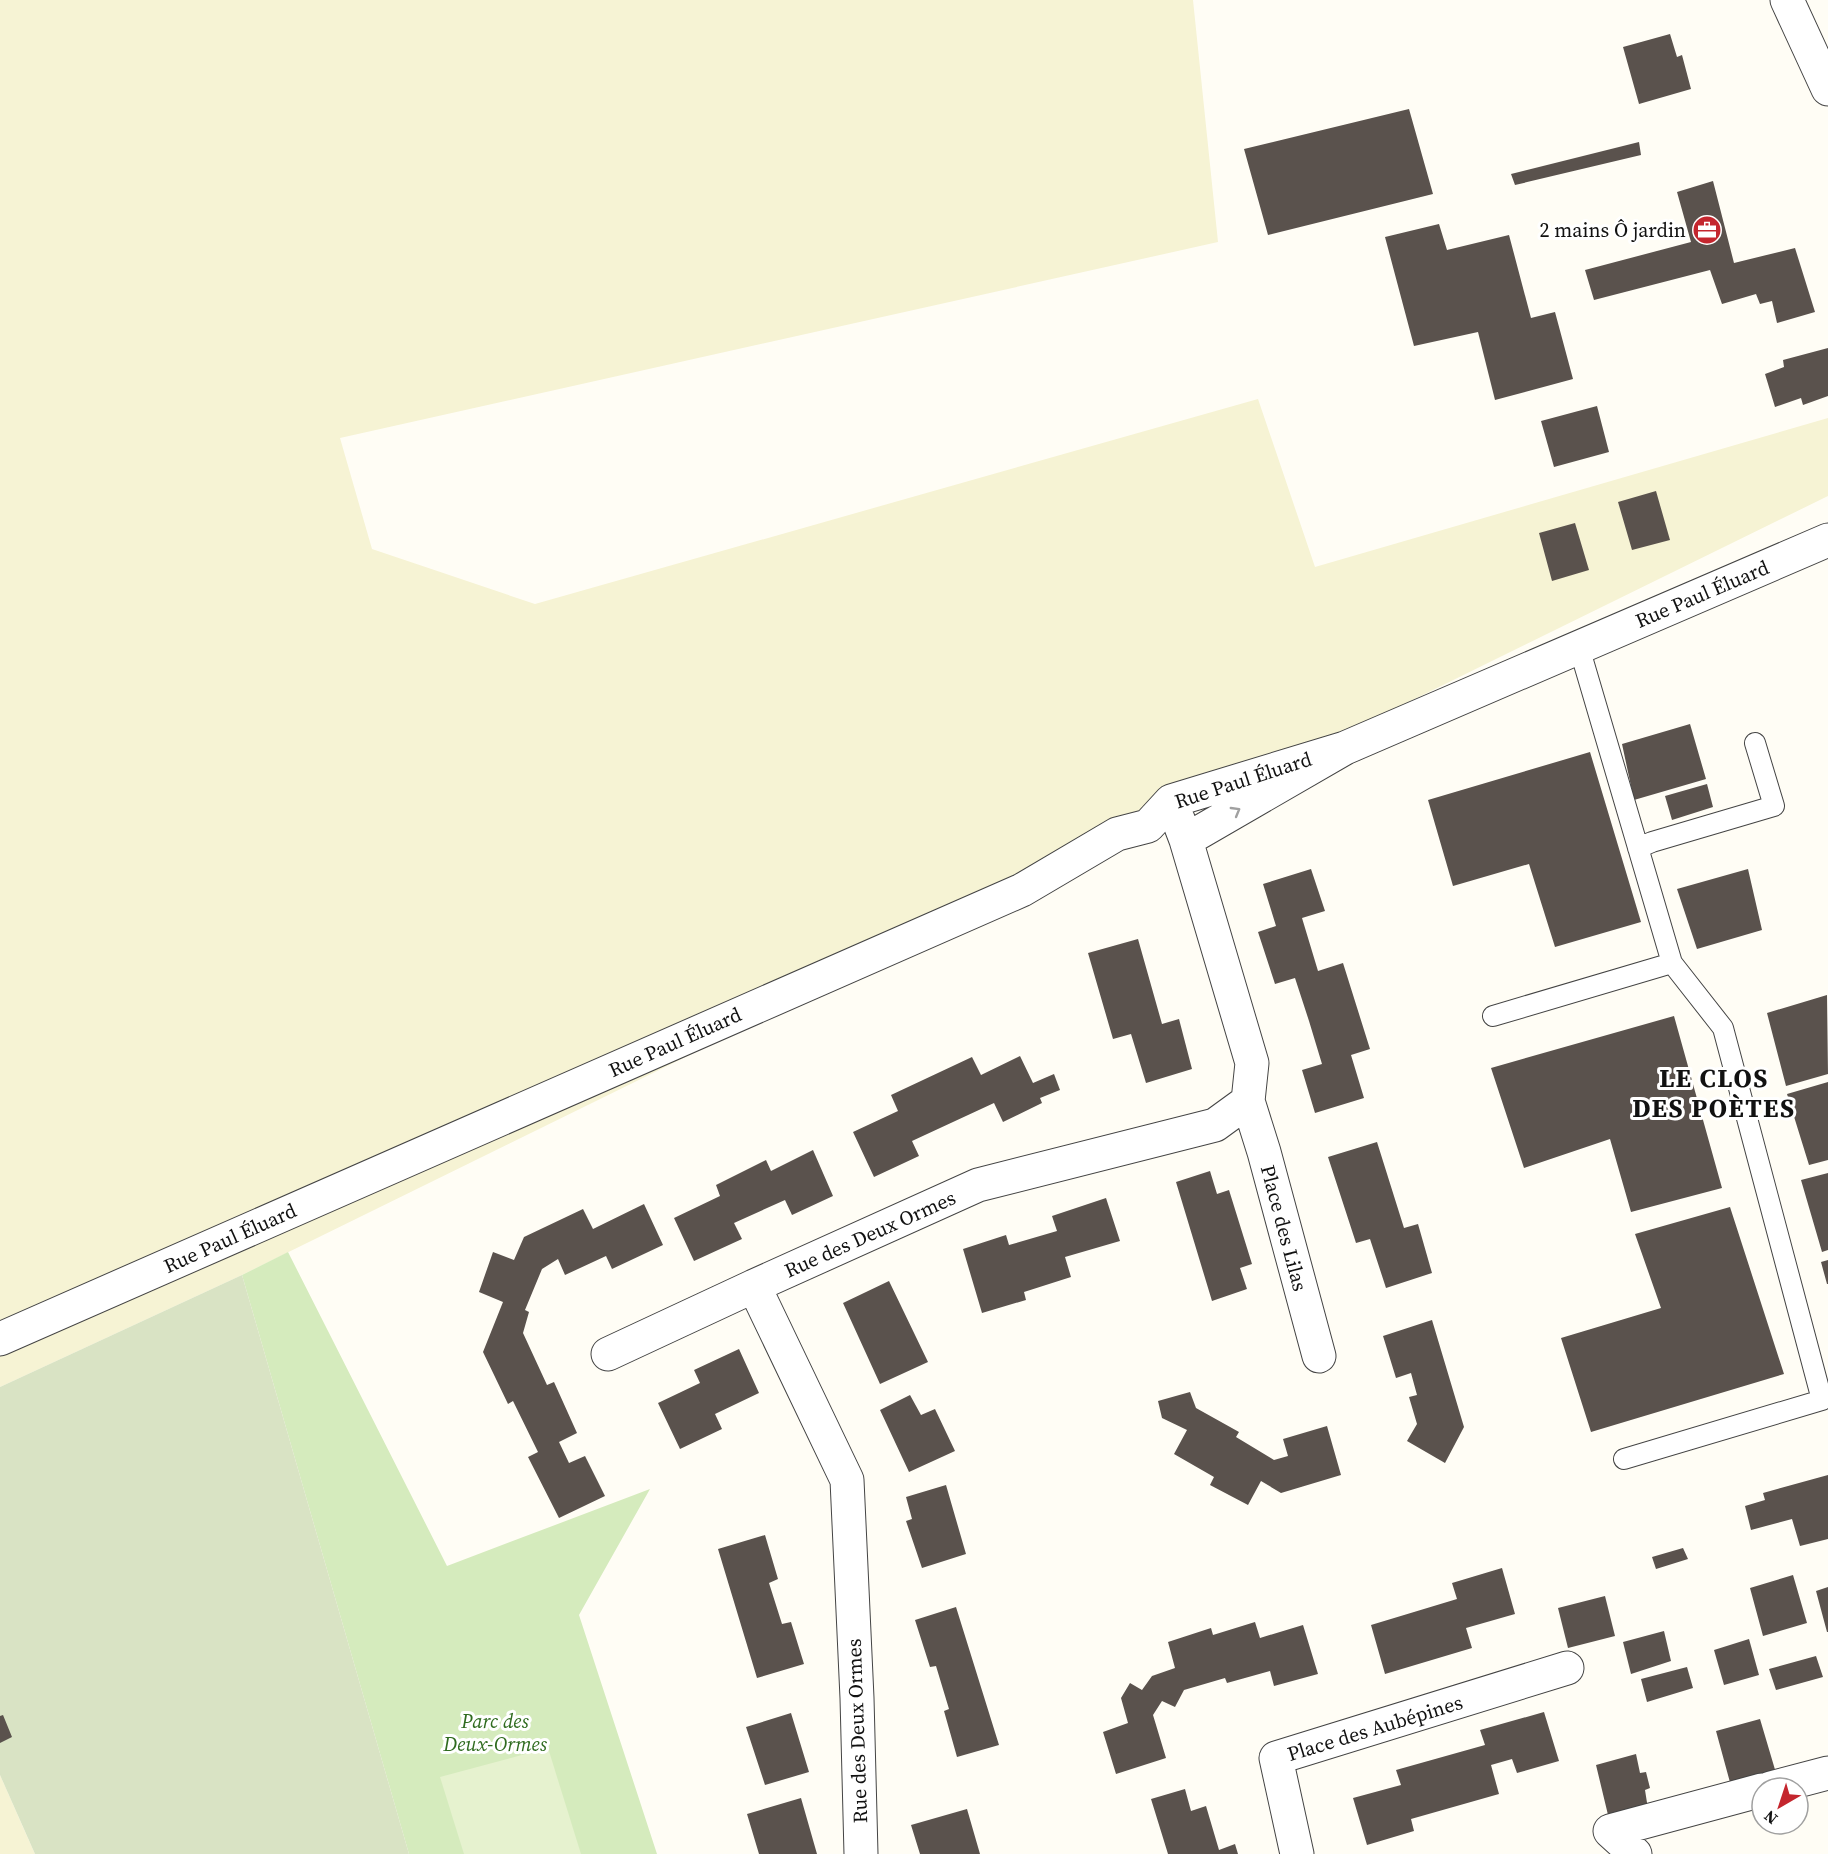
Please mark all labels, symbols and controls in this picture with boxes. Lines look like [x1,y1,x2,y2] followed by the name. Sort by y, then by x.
[1691,214,1723,246] office icon: 2 mains Ô jardin
[1540,216,1686,244] place label: 2 mains Ô jardin
[1631,553,1774,635] street label: Rue Paul Éluard
[1171,744,1316,815] street label: Rue Paul Éluard
[1230,807,1240,818] one-way arrow
[604,1000,746,1084] street label: Rue Paul Éluard
[1632,1060,1796,1126] district label: LE CLOS DES POÈTES
[1254,1162,1314,1294] street label: Place des Lilas
[780,1184,960,1284] street label: Rue des Deux Ormes
[159,1196,301,1280] street label: Rue Paul Éluard
[840,1638,874,1824] street label: Rue des Deux Ormes
[1284,1688,1466,1768] street label: Place des Aubépines
[442,1707,548,1758] park label: Parc des Deux-Ormes
[1750,1776,1810,1836] north arrow
[1759,1805,1782,1830] text: N

